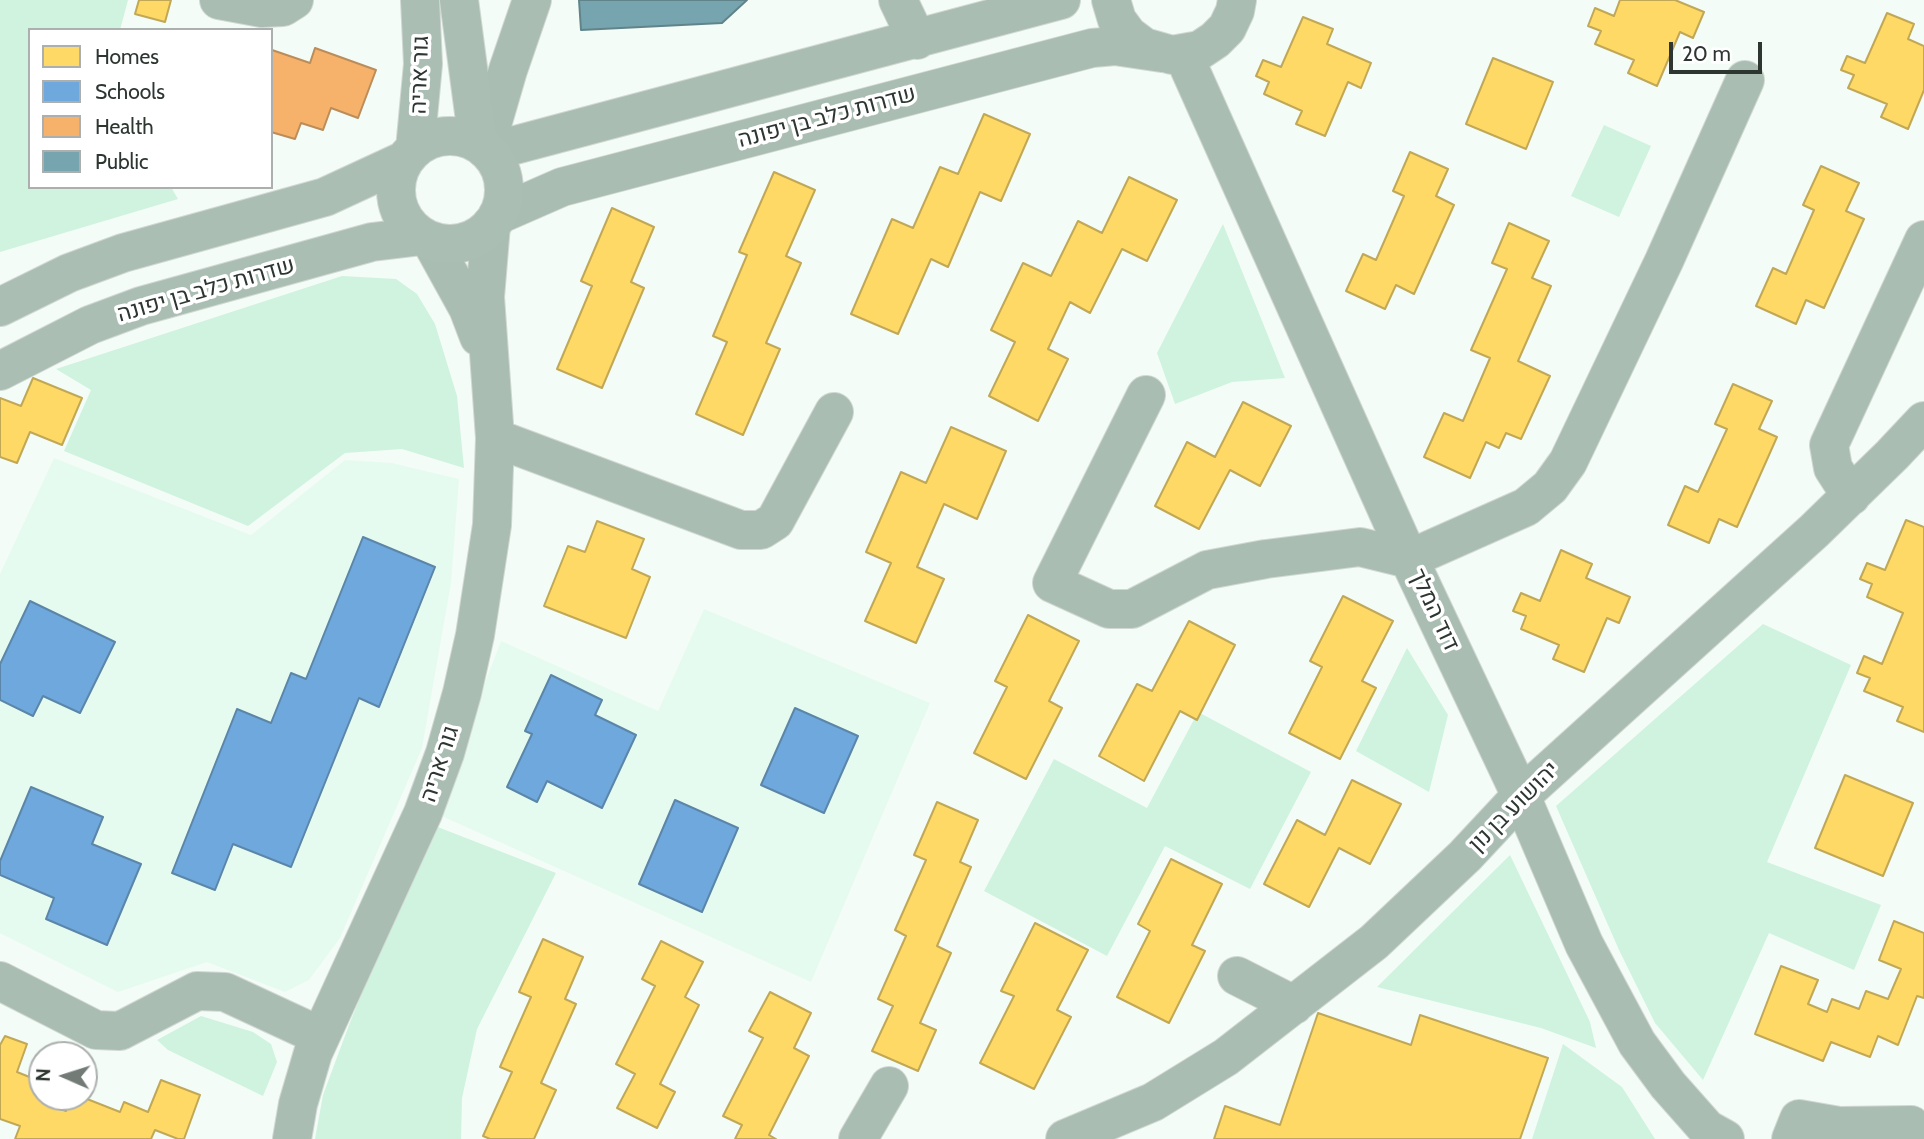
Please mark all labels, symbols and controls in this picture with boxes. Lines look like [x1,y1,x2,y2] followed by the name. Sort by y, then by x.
[28,28,273,189] legend
[1672,28,1765,72] scale bar
[405,35,435,115] street label: גור אריה
[1682,41,1731,66] text: 20 m
[95,44,159,69] text: Homes
[95,79,165,104] text: Schools
[735,80,919,154] street label: שדרות כלב בן יפונה
[95,114,154,139] text: Health
[95,149,149,174] text: Public
[114,251,298,329] street label: שדרות כלב בן יפונה
[1403,565,1465,655] street label: דוד המלך
[415,722,465,806] street label: גור אריה
[1463,756,1565,858] street label: יהושוע בן נון
[28,1041,98,1111] north arrow
[32,1068,55,1082] text: N

